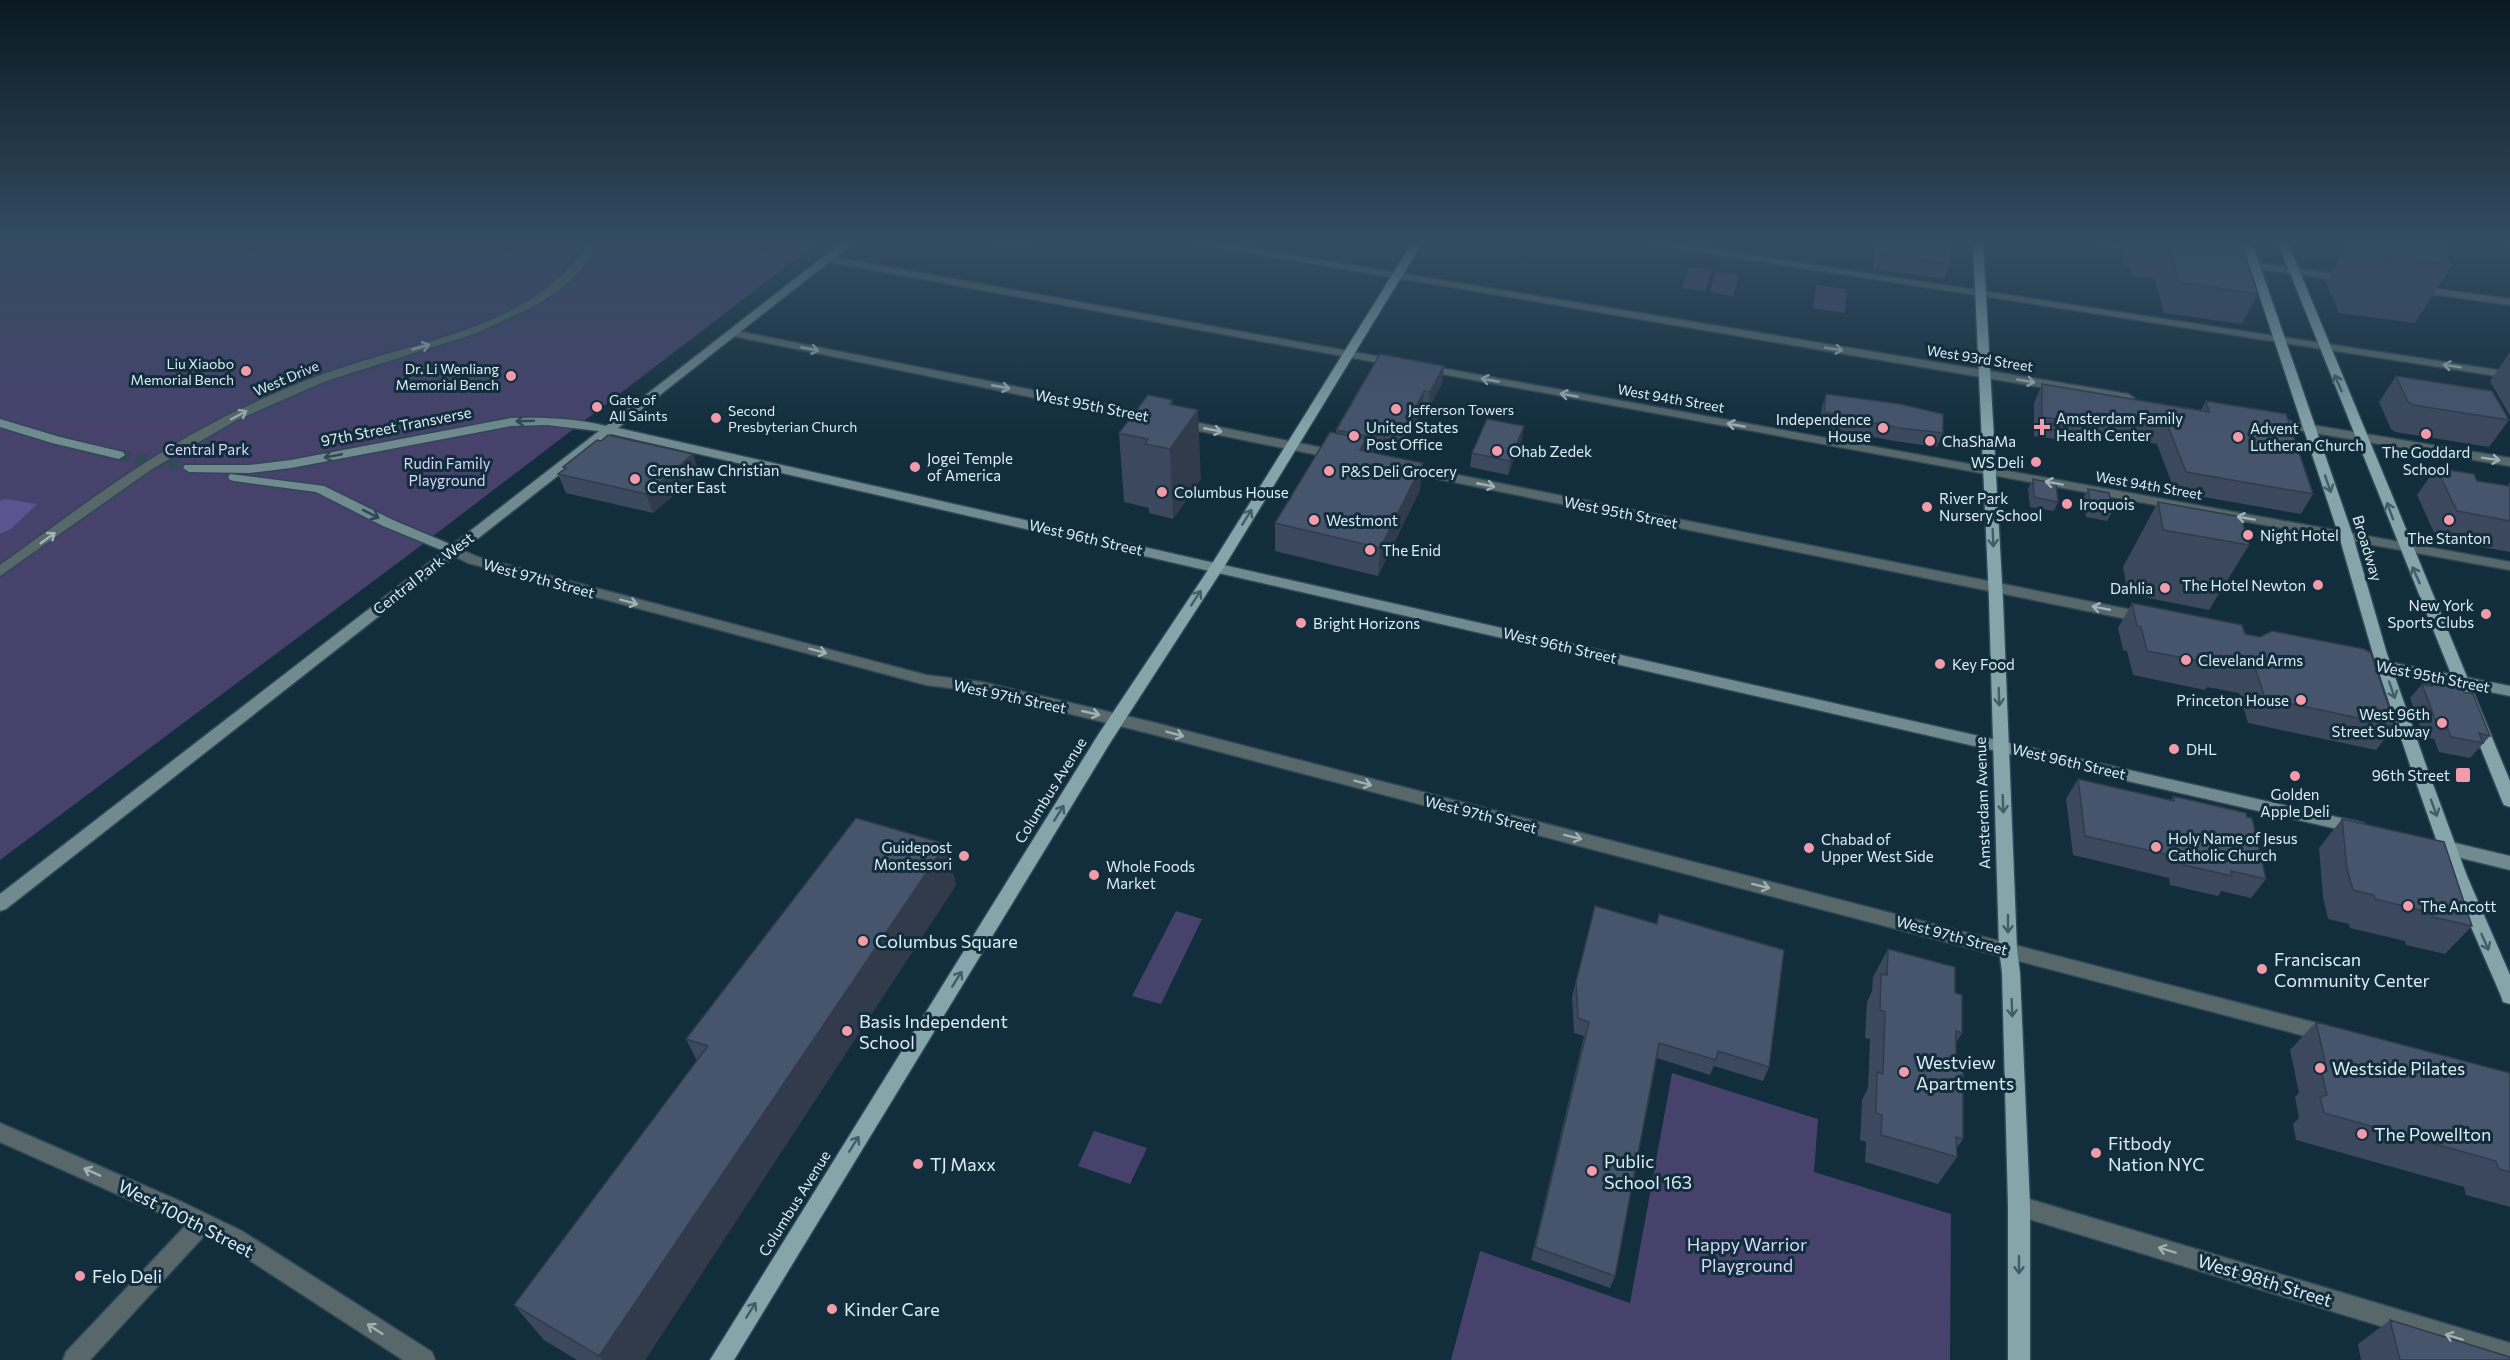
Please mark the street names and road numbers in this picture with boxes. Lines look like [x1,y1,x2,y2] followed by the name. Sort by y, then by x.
[1926,341,2035,375] street label: West 93rd Street
[251,357,321,399] street label: West Drive
[1616,380,1726,416] street label: West 94th Street
[1033,385,1151,425] street label: West 95th Street
[319,403,473,449] street label: 97th Street Transverse
[2094,467,2204,503] street label: West 94th Street
[1562,492,1680,532] street label: West 95th Street
[2349,513,2387,583] street label: Broadway
[1027,515,1145,559] street label: West 96th Street
[369,528,477,618] street label: Central Park West
[481,554,597,602] street label: West 97th Street
[1501,623,1619,667] street label: West 96th Street
[2374,656,2492,696] street label: West 95th Street
[952,675,1068,717] street label: West 97th Street
[1010,734,1090,846] street label: Columbus Avenue
[1971,736,1993,869] street label: Amsterdam Avenue
[2010,739,2128,783] street label: West 96th Street
[1423,791,1539,837] street label: West 97th Street
[1894,911,2010,959] street label: West 97th Street
[754,1147,834,1259] street label: Columbus Avenue
[115,1174,257,1262] street label: West 100th Street
[2195,1249,2335,1311] street label: West 98th Street

